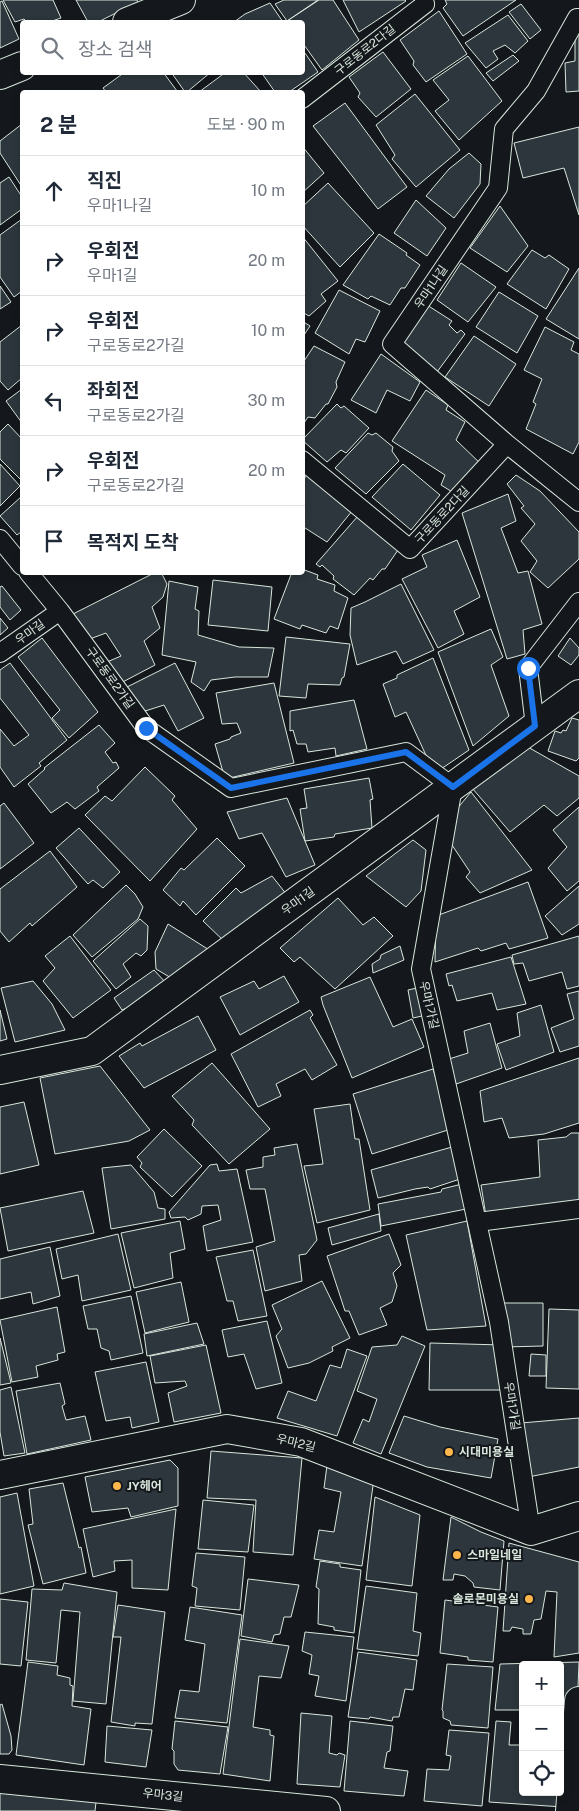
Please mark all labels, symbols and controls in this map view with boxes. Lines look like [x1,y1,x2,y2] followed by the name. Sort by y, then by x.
[20,20,305,75] search box
[332,22,398,78] street label: 구로동로2다길
[38,34,66,62] icon: search
[78,38,153,60] text: 장소 검색
[40,112,77,137] text: 2 분
[207,115,285,134] text: 도보 · 90 m
[87,169,122,191] text: 직진
[40,177,68,205] icon: ahead
[251,181,285,200] text: 10 m
[87,196,152,215] text: 우마1나길
[87,239,139,261] text: 우회전
[40,247,68,275] icon: right
[248,251,285,270] text: 20 m
[411,263,451,311] street label: 우마1나길
[87,266,138,285] text: 우마1길
[87,309,139,331] text: 우회전
[40,317,68,345] icon: right
[251,321,285,340] text: 10 m
[87,336,185,355] text: 구로동로2가길
[87,379,139,401] text: 좌회전
[40,387,68,415] icon: left
[248,391,285,410] text: 30 m
[87,406,185,425] text: 구로동로2가길
[87,449,139,471] text: 우회전
[40,457,68,485] icon: right
[248,461,285,480] text: 20 m
[87,476,185,495] text: 구로동로2가길
[412,483,472,547] street label: 구로동로2다길
[40,527,68,555] icon: arrive
[87,531,179,553] text: 목적지 도착
[12,617,48,647] street label: 우마길
[83,644,137,712] street label: 구로동로2가길
[517,657,540,680] route start
[135,717,158,740] route end
[279,884,317,918] street label: 우마1길
[417,980,441,1030] street label: 우마1가길
[501,1381,523,1431] street label: 우마1가길
[275,1431,317,1455] street label: 우마2길
[459,1445,514,1459] place label: 시대미용실
[443,1446,455,1458] marker: 시대미용실
[127,1479,162,1493] place label: JY헤어
[111,1480,123,1492] marker: JY헤어
[467,1548,522,1562] place label: 스마일네일
[451,1549,463,1561] marker: 스마일네일
[453,1592,519,1606] place label: 솔로몬미용실
[523,1593,535,1605] marker: 솔로몬미용실
[519,1661,564,1796] map controls
[519,1661,564,1706] button: +
[519,1706,564,1751] button: −
[519,1751,564,1796] button: locate
[142,1786,184,1804] street label: 우마3길

